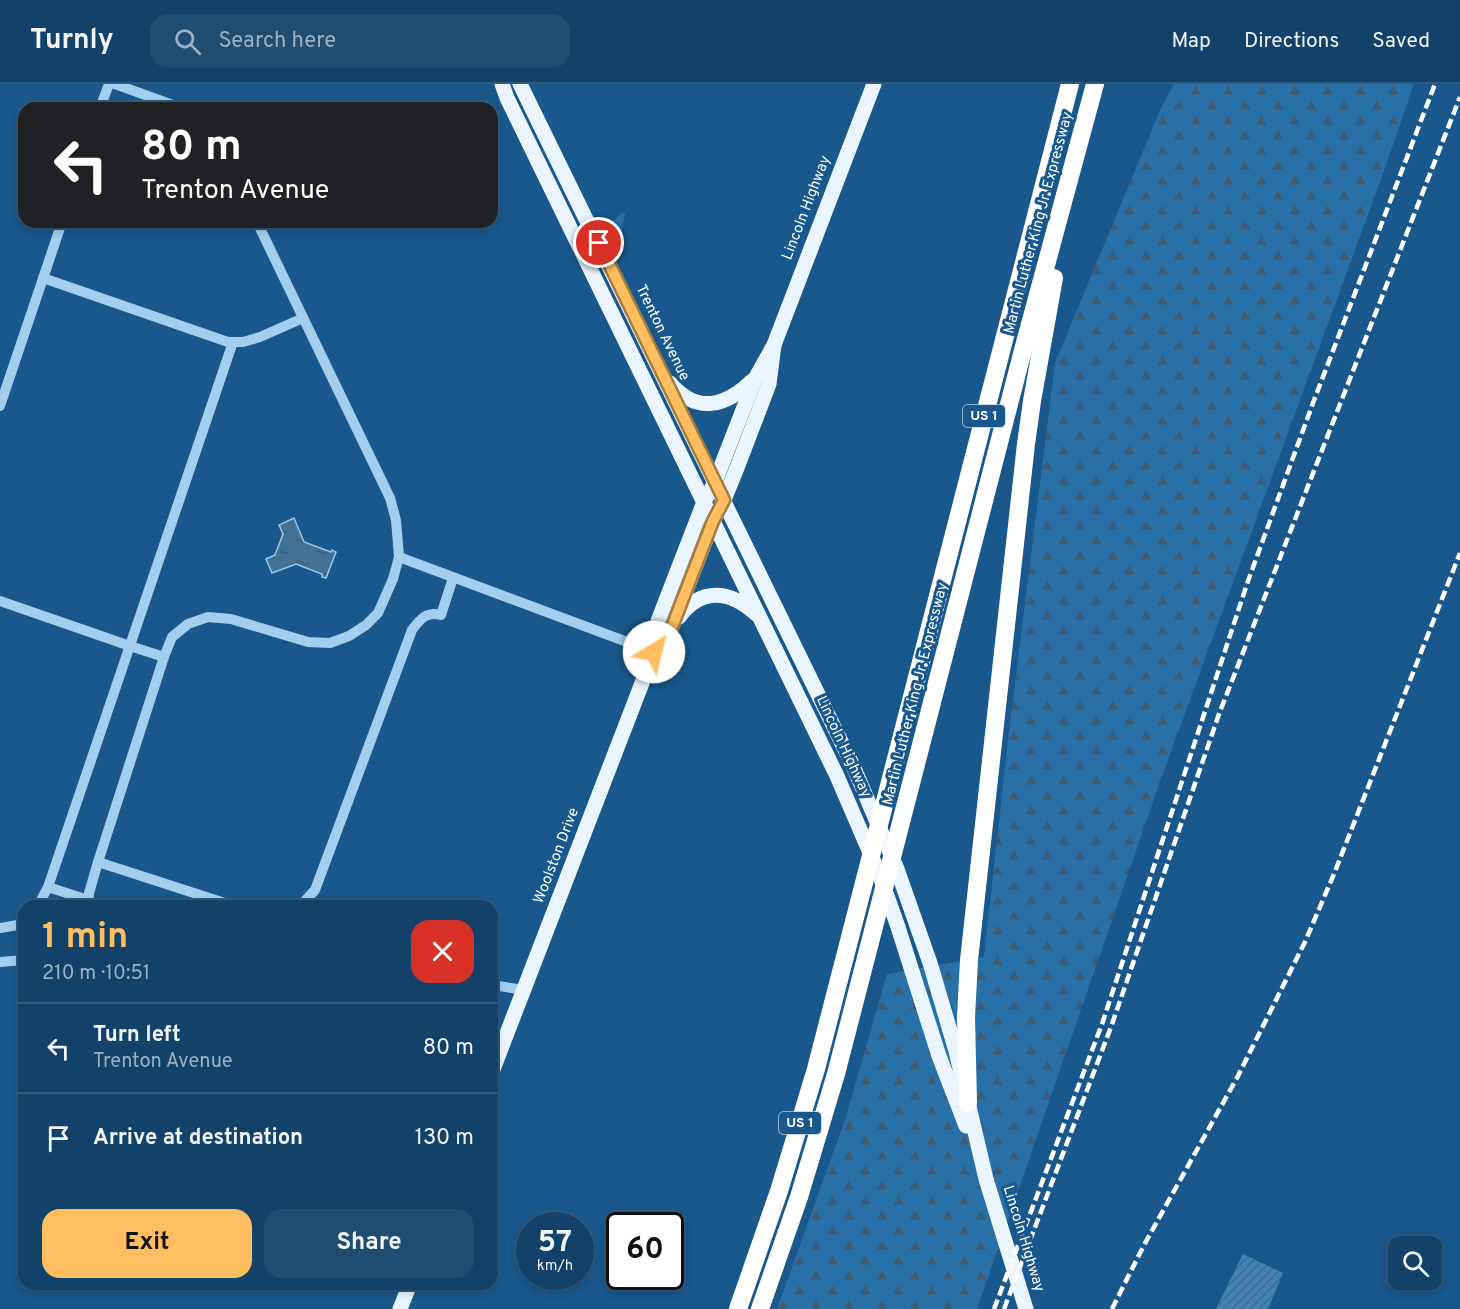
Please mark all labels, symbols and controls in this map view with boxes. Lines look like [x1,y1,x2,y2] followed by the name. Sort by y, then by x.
[150,14,570,68] search box
[30,23,114,59] text: Turnly
[171,25,204,58] icon: search
[219,28,336,55] text: Search here
[1171,28,1211,55] text: Map
[1244,28,1339,55] text: Directions
[1372,28,1430,55] text: Saved
[1000,110,1078,336] street label: Martin Luther King Jr. Expressway
[141,122,242,175] text: 80 m
[42,126,120,204] icon: left
[778,153,836,263] street label: Lincoln Highway
[141,174,329,208] text: Trenton Avenue
[573,217,624,268] pin
[582,226,615,259] icon: arrive
[631,282,693,384] street label: Trenton Avenue
[963,405,1005,427] road number: US 1
[879,580,953,807] street label: Martin Luther King Jr. Expressway
[622,620,686,684] position arrow
[811,693,875,801] street label: Lincoln Highway
[530,805,584,907] street label: Woolston Drive
[42,915,128,961] text: 1 min
[411,920,474,983] button: close
[42,961,150,987] text: 210 m · 10:51
[93,1022,181,1049] text: Turn left
[42,1032,75,1065] icon: left
[423,1035,474,1062] text: 80 m
[93,1049,233,1075] text: Trenton Avenue
[779,1112,821,1134] road number: US 1
[42,1122,75,1155] icon: arrive
[93,1125,303,1152] text: Arrive at destination
[415,1125,474,1152] text: 130 m
[998,1184,1048,1295] street label: Lincoln Highway
[42,1209,252,1278] button: Exit
[264,1209,474,1278] button: Share
[606,1212,684,1290] speed limit sign: 60
[538,1225,572,1262] text: 57
[1388,1236,1442,1290] map controls
[1388,1236,1442,1290] button: search
[537,1257,573,1276] text: km/h

